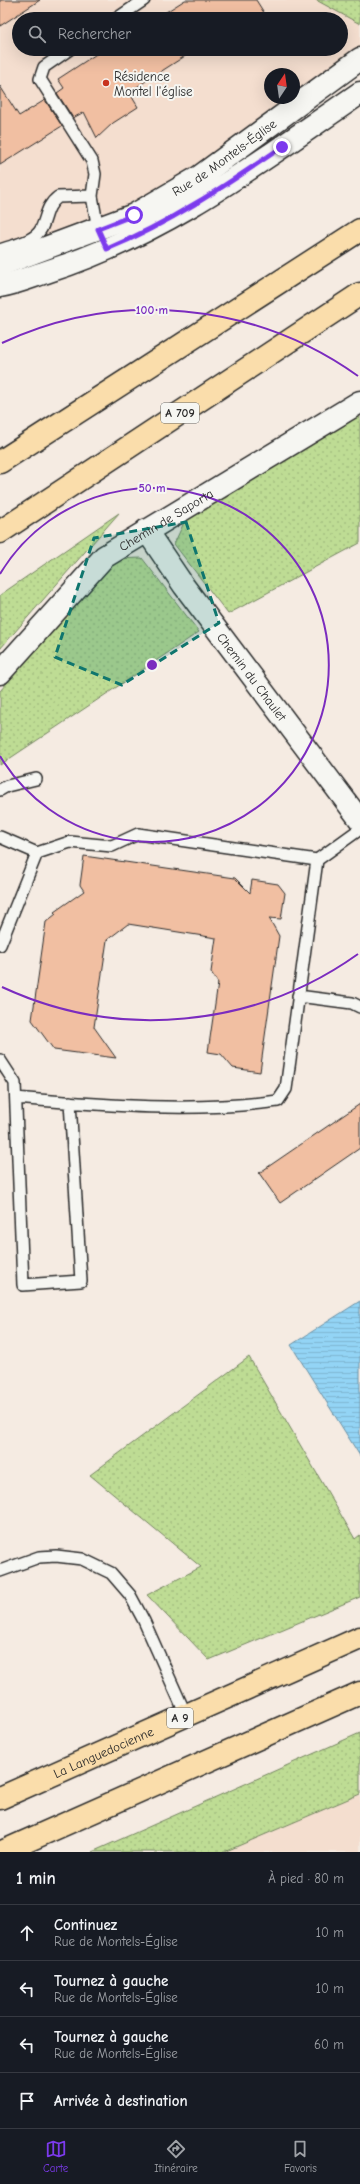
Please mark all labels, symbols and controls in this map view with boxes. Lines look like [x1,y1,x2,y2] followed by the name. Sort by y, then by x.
[12,12,348,56] search box
[26,23,48,45] icon: search
[58,25,131,43] text: Rechercher
[264,68,300,104] north arrow
[114,69,193,99] place label: Résidence Montel l'église
[101,78,111,88] marker: Résidence Montel l'église
[169,115,279,199] street label: Rue de Montels-Église
[273,138,291,156] route end
[125,206,143,224] route start
[136,303,168,317] text: 100 m
[161,403,199,423] road number: A 709
[138,481,166,495] text: 50 m
[116,485,216,554] street label: Chemin de Saporta
[214,630,291,724] street label: Chemin du Chaulet
[145,658,159,672] centre of rings
[167,1708,193,1728] road number: A 9
[51,1723,156,1781] street label: La Languedocienne
[16,1869,56,1888] text: 1 min
[268,1871,344,1886] text: À pied · 80 m
[54,1916,117,1934] text: Continuez
[16,1922,38,1944] icon: ahead
[316,1925,344,1940] text: 10 m
[54,1934,178,1949] text: Rue de Montels-Église
[54,1972,168,1990] text: Tournez à gauche
[16,1978,38,2000] icon: left
[316,1981,344,1996] text: 10 m
[54,1990,178,2005] text: Rue de Montels-Église
[54,2028,168,2046] text: Tournez à gauche
[16,2034,38,2056] icon: left
[314,2037,344,2052] text: 60 m
[54,2046,178,2061] text: Rue de Montels-Église
[16,2090,38,2112] icon: arrive
[54,2092,188,2110] text: Arrivée à destination
[43,2138,68,2175] tab: Carte
[154,2138,198,2175] tab: Itinéraire
[284,2138,317,2175] tab: Favoris

